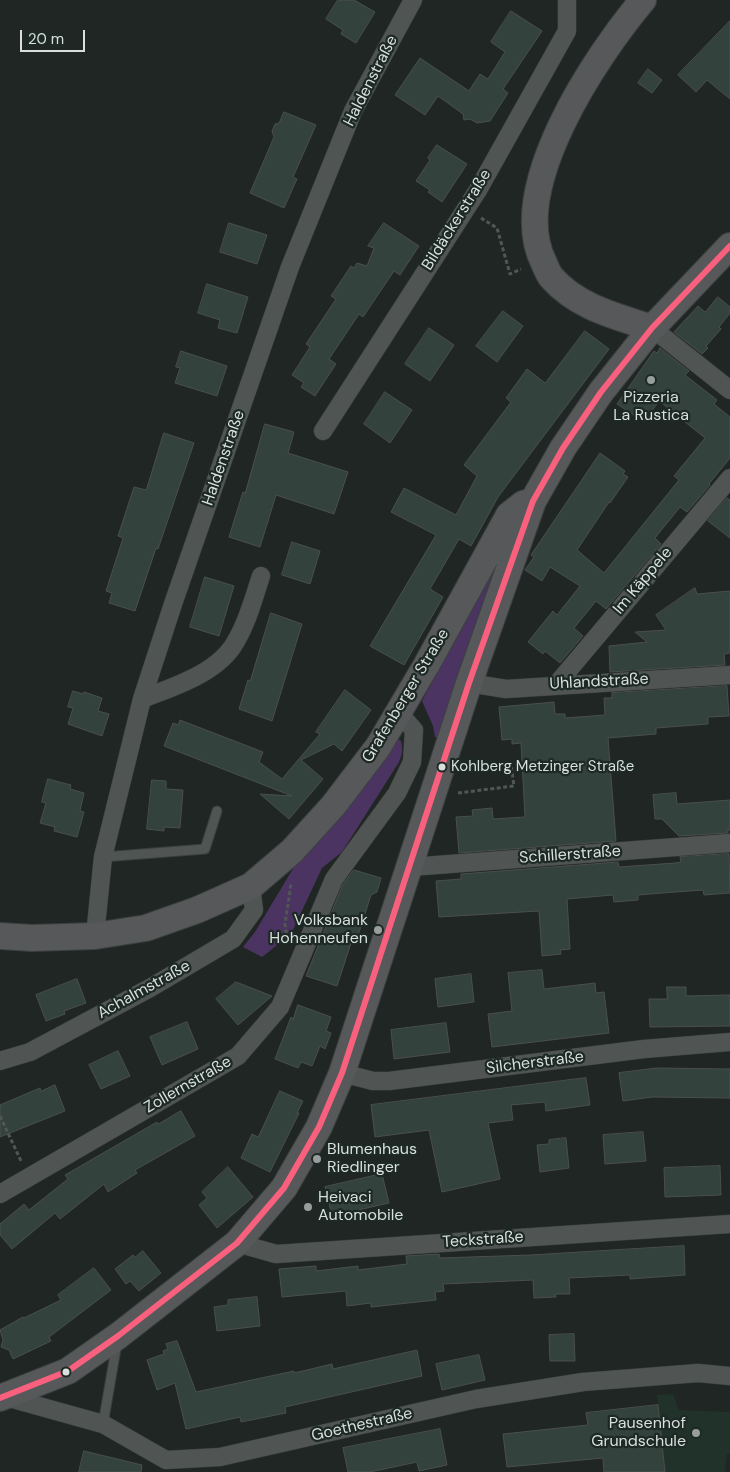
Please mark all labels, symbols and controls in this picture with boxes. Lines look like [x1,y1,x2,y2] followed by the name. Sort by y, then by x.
[22,20,88,52] scale bar
[28,29,64,49] text: 20 m
[340,32,402,130] street label: Haldenstraße
[418,166,496,274] street label: Bildäckerstraße
[645,374,657,386] marker: Pizzeria La Rustica
[613,388,689,426] place label: Pizzeria La Rustica
[199,408,249,508] street label: Haldenstraße
[609,544,677,618] street label: Im Käppele
[359,626,453,766] street label: Grafenberger Straße
[549,670,649,694] street label: Uhlandstraße
[451,758,634,776] place label: Kohlberg Metzinger Straße
[437,762,447,772] marker: Kohlberg Metzinger Straße
[519,842,621,868] street label: Schillerstraße
[269,911,368,949] place label: Volksbank Hohenneufen
[372,924,384,936] marker: Volksbank Hohenneufen
[94,957,194,1023] street label: Achalmstraße
[485,1047,585,1079] street label: Silcherstraße
[141,1052,235,1118] street label: Zollernstraße
[327,1140,417,1178] place label: Blumenhaus Riedlinger
[311,1153,323,1165] marker: Blumenhaus Riedlinger
[318,1188,403,1226] place label: Heivaci Automobile
[302,1201,314,1213] marker: Heivaci Automobile
[442,1228,524,1252] street label: Teckstraße
[61,1367,71,1377] unlabelled marker
[310,1404,414,1446] street label: Goethestraße
[591,1414,686,1452] place label: Pausenhof Grundschule
[690,1427,702,1439] marker: Pausenhof Grundschule

